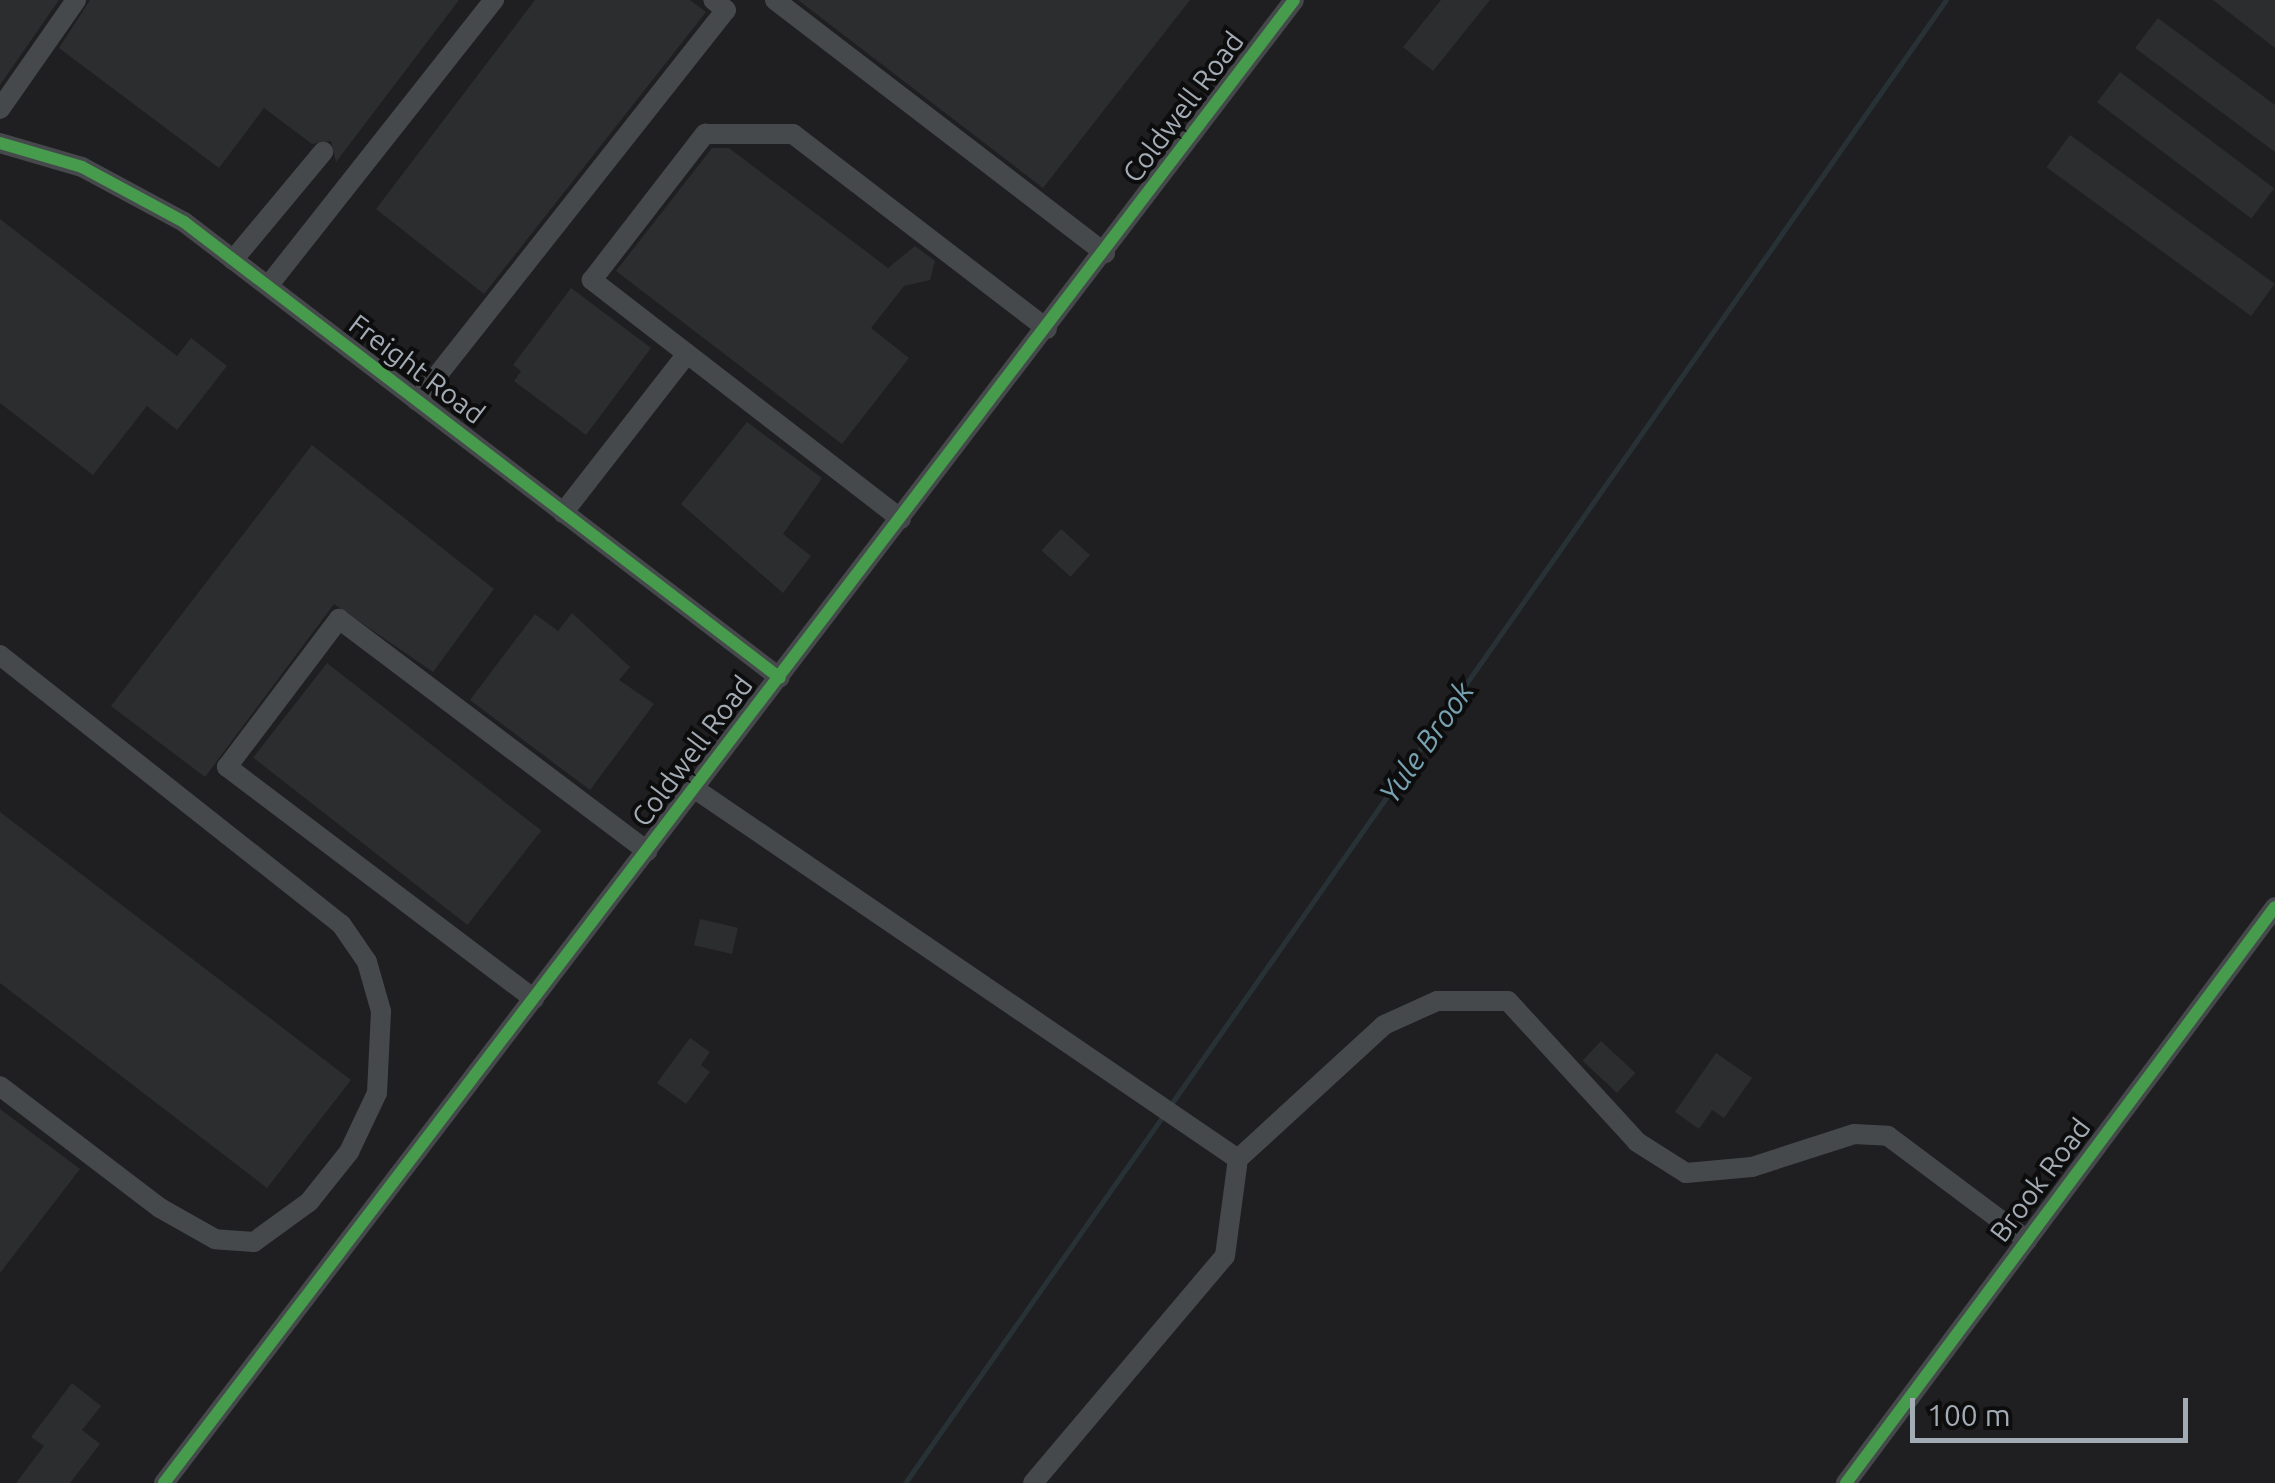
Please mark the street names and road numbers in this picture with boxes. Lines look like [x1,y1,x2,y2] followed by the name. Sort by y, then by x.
[1115,25,1251,189] street label: Coldwell Road
[343,307,491,431] street label: Freight Road
[624,669,760,833] street label: Coldwell Road
[1983,1112,2097,1248] street label: Brook Road

